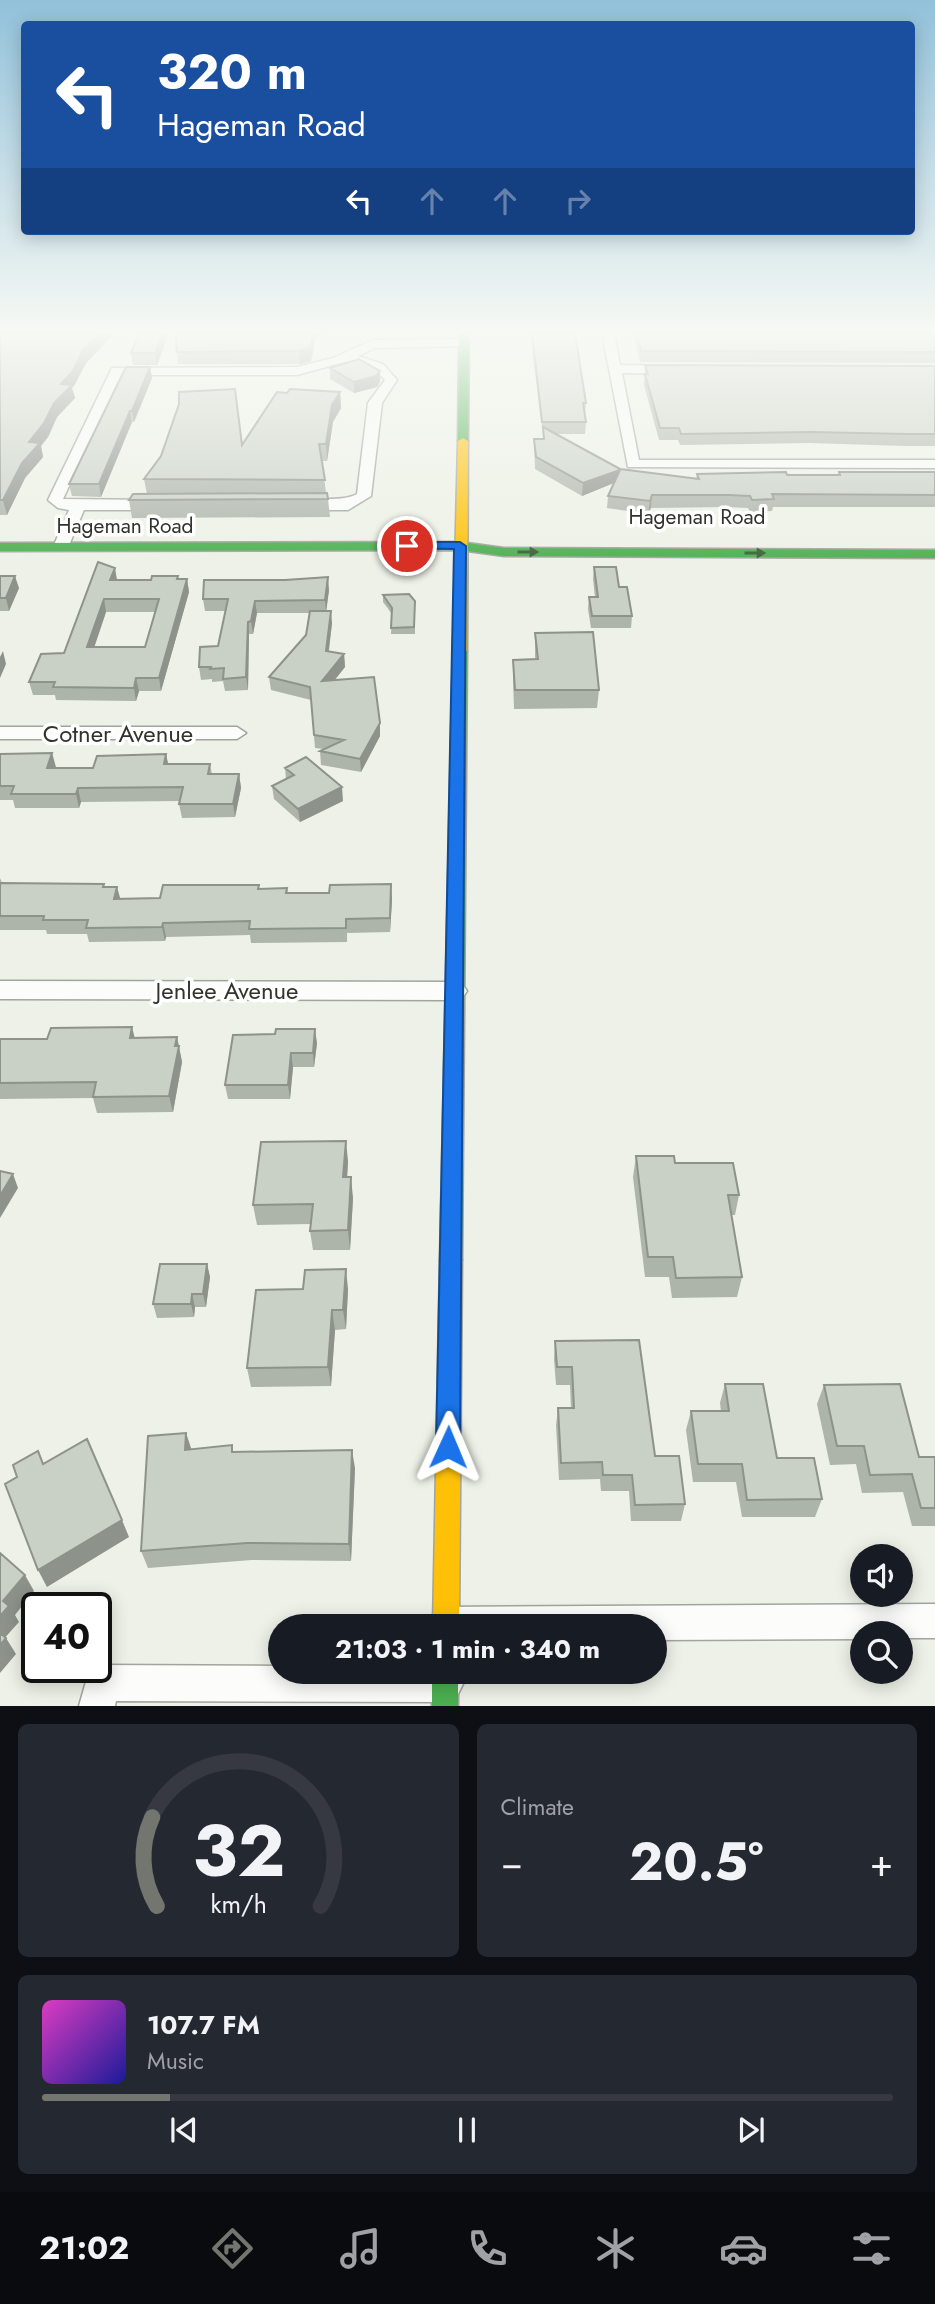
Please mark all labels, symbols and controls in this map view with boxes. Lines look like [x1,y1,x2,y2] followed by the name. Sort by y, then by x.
[157,37,307,107] text: 320 m
[42,49,133,140] icon: left
[157,102,366,148] text: Hageman Road
[340,182,378,220] icon: left
[413,182,451,220] icon: ahead
[486,182,524,220] icon: ahead
[559,182,597,220] icon: right
[628,502,766,532] street label: Hageman Road
[56,511,194,541] street label: Hageman Road
[377,516,437,576] pin
[388,527,426,565] icon: arrive
[517,547,539,558] one-way arrow
[745,548,767,559] one-way arrow
[43,716,193,751] street label: Cotner Avenue
[153,973,298,1008] street label: Jenlee Avenue
[411,1410,485,1484] position arrow
[850,1544,913,1684] map controls
[850,1544,913,1607] button: sound
[21,1592,112,1683] speed limit sign: 40
[850,1621,913,1684] button: search
[335,1630,600,1668] text: 21:03 · 1 min · 340 m
[501,1790,574,1824] text: Climate
[192,1799,285,1904] text: 32
[629,1824,763,1900] text: 20.5°
[501,1835,523,1890] text: −
[870,1835,893,1890] text: +
[210,1886,267,1922] text: km/h
[147,2006,260,2044] text: 107.7 FM
[147,2044,204,2078] text: Music
[165,2111,203,2149] icon: previous
[448,2111,486,2149] icon: pause
[732,2111,770,2149] icon: next
[208,2224,257,2273] icon: directions
[336,2224,385,2273] icon: music
[463,2224,512,2273] icon: phone
[591,2224,640,2273] icon: climate
[719,2224,768,2273] icon: car
[847,2224,896,2273] icon: filters
[39,2225,129,2271] text: 21:02

